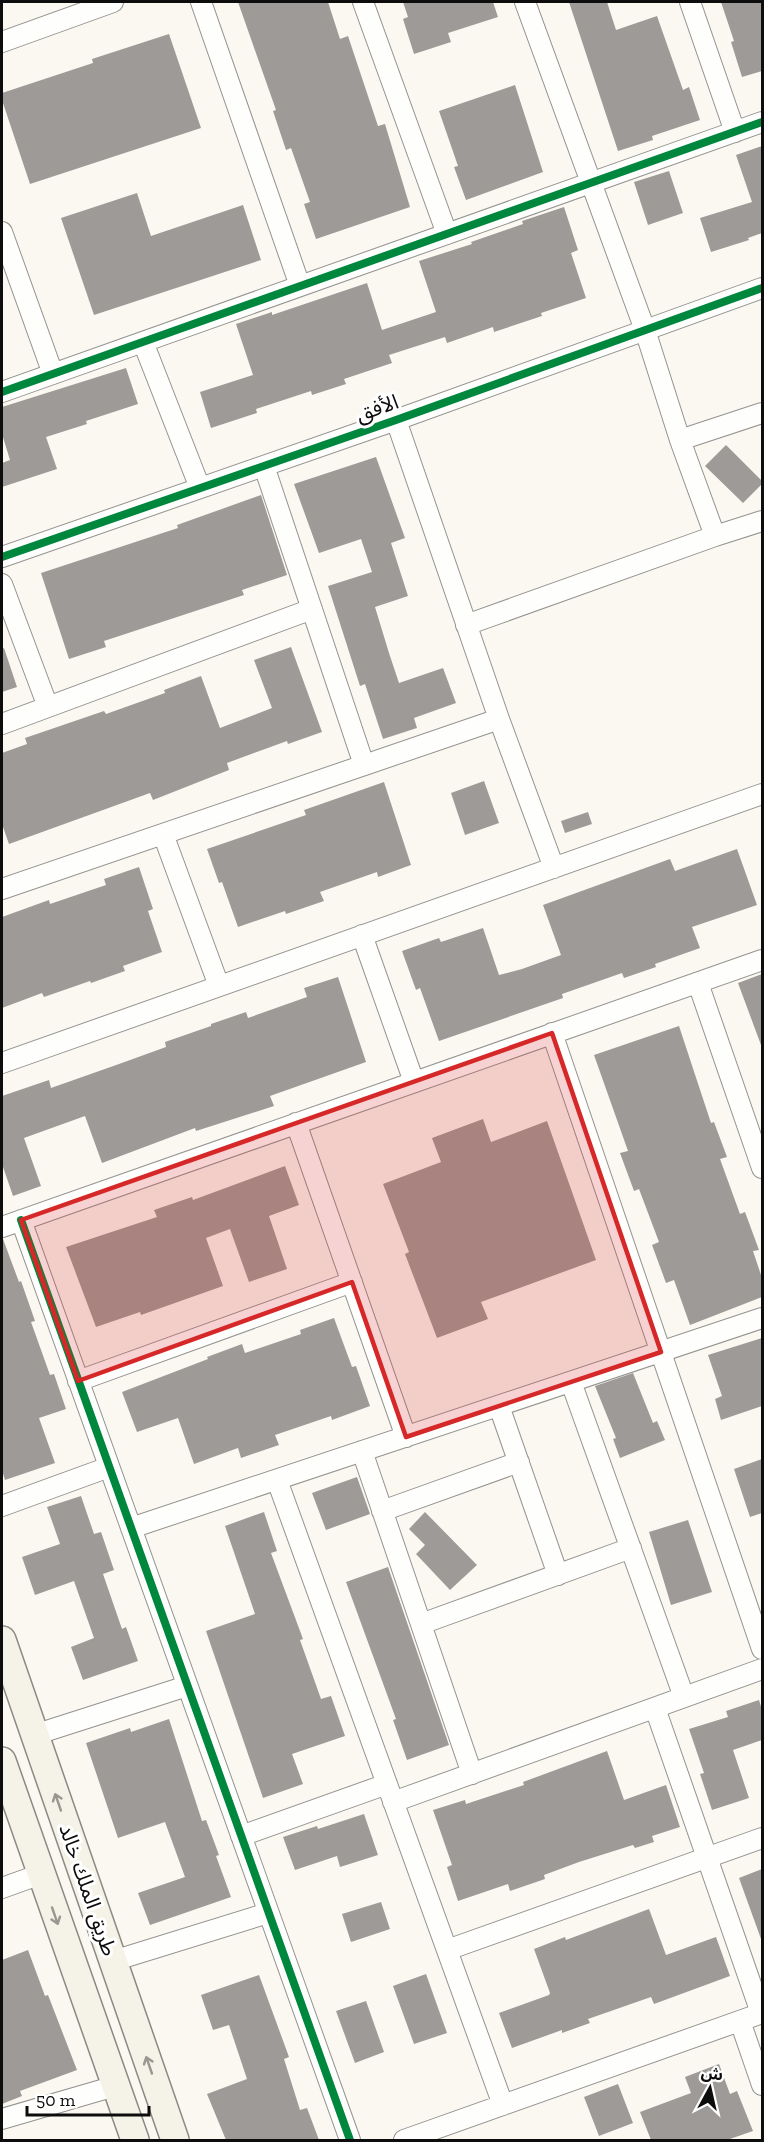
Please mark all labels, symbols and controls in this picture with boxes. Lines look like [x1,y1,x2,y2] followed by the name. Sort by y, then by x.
[352,389,402,427] street label: الأفق
[51,1793,62,1812] one-way arrow
[53,1820,123,1960] street label: طريق الملك خالد
[51,1906,62,1925] one-way arrow
[143,2056,154,2075] one-way arrow
[680,2058,740,2118] north arrow
[700,2063,724,2085] text: ش
[27,2079,148,2117] scale bar
[36,2089,76,2111] text: 50 m

